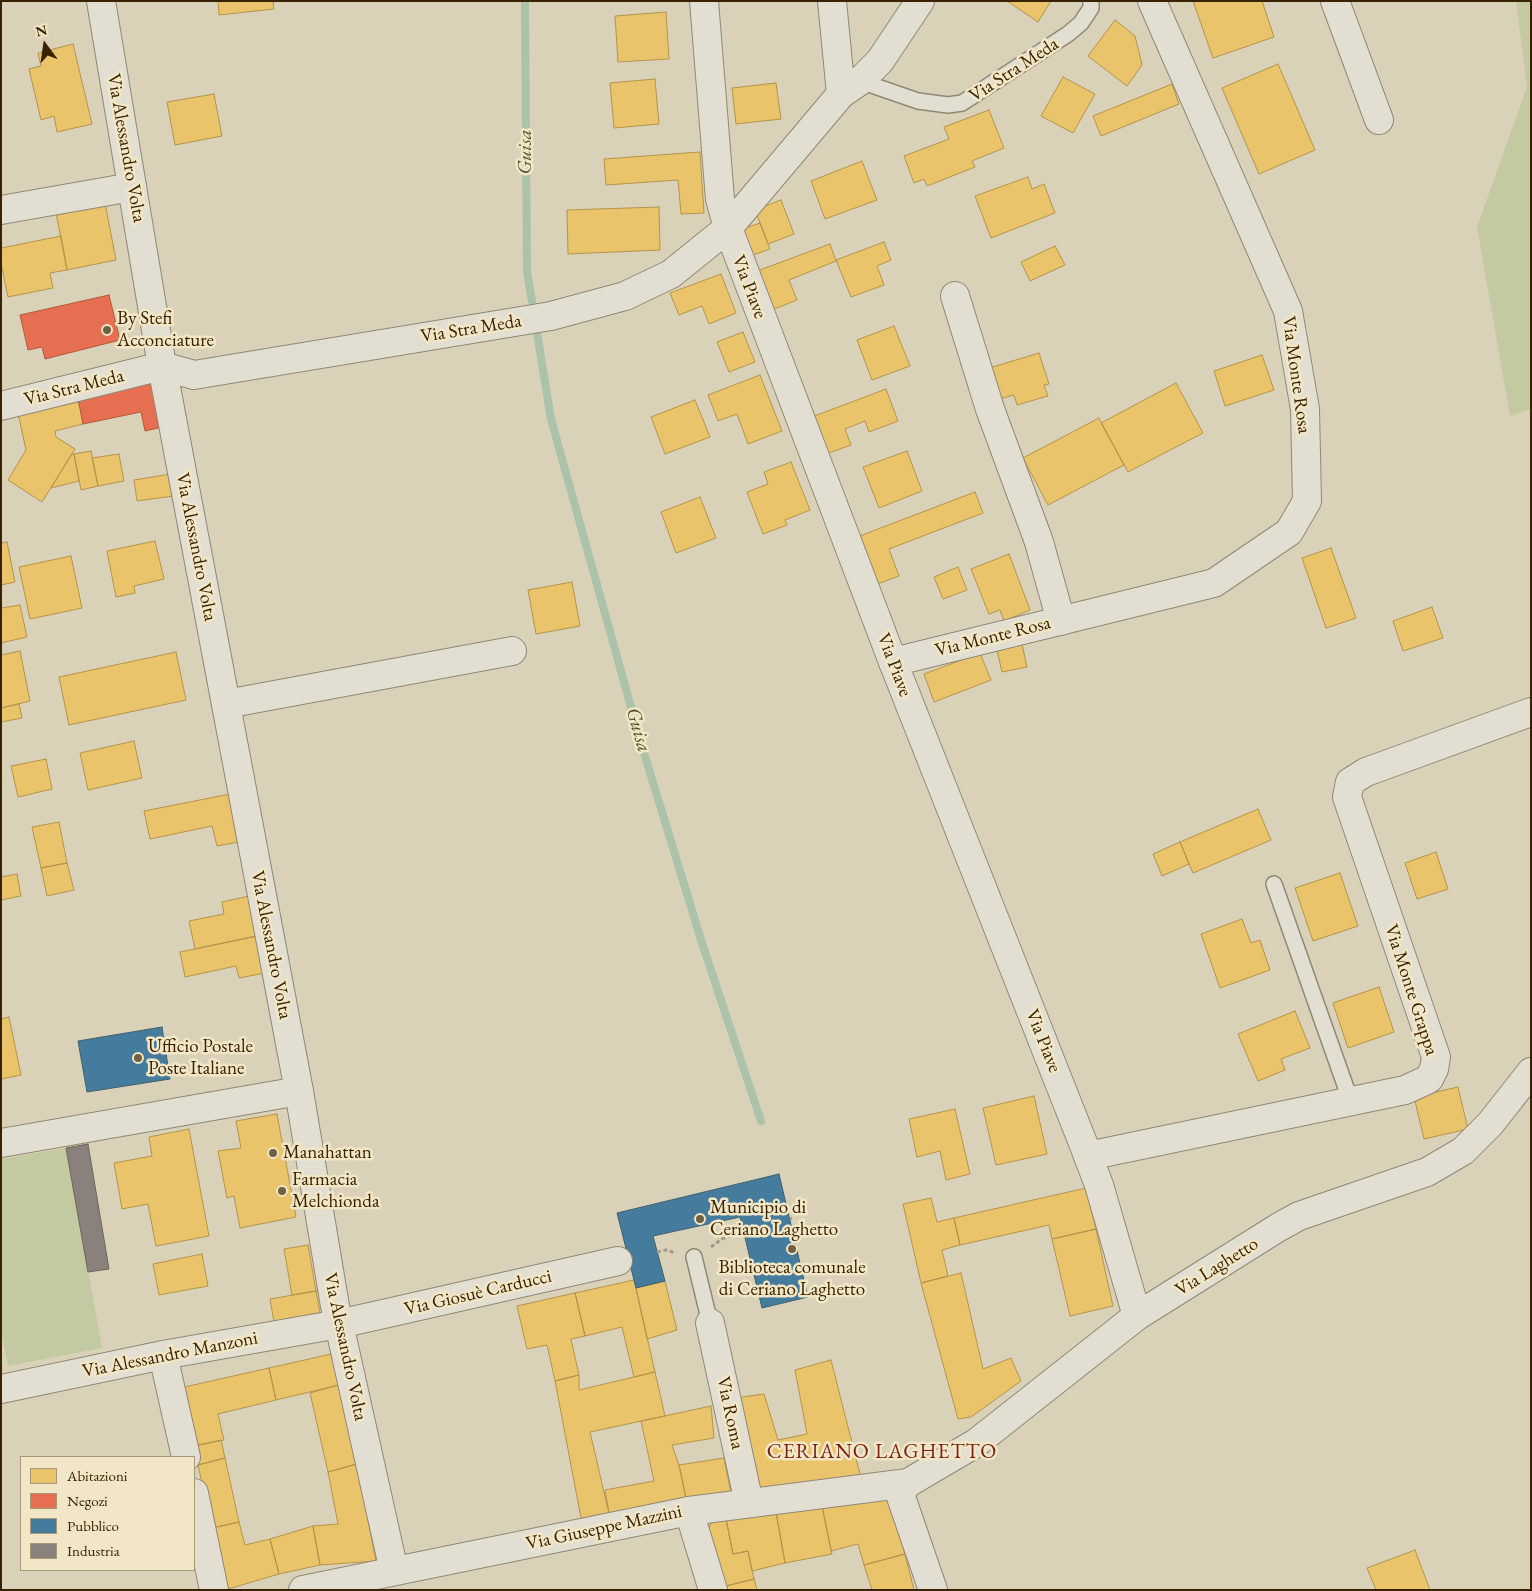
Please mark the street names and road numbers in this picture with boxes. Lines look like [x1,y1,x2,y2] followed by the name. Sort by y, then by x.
[965,33,1063,107] street label: Via Stra Meda
[102,72,150,224] street label: Via Alessandro Volta
[727,252,771,322] street label: Via Piave
[419,310,523,348] street label: Via Stra Meda
[1276,315,1316,435] street label: Via Monte Rosa
[22,365,126,411] street label: Via Stra Meda
[170,471,222,623] street label: Via Alessandro Volta
[933,612,1053,662] street label: Via Monte Rosa
[872,630,916,700] street label: Via Piave
[245,869,297,1021] street label: Via Alessandro Volta
[1379,922,1443,1058] street label: Via Monte Grappa
[1020,1006,1066,1076] street label: Via Piave
[1171,1232,1263,1302] street label: Via Laghetto
[402,1265,554,1321] street label: Via Giosuè Carducci
[318,1271,372,1423] street label: Via Alessandro Volta
[80,1327,260,1383] street label: Via Alessandro Manzoni
[711,1375,749,1451] street label: Via Roma
[524,1500,684,1556] street label: Via Giuseppe Mazzini

